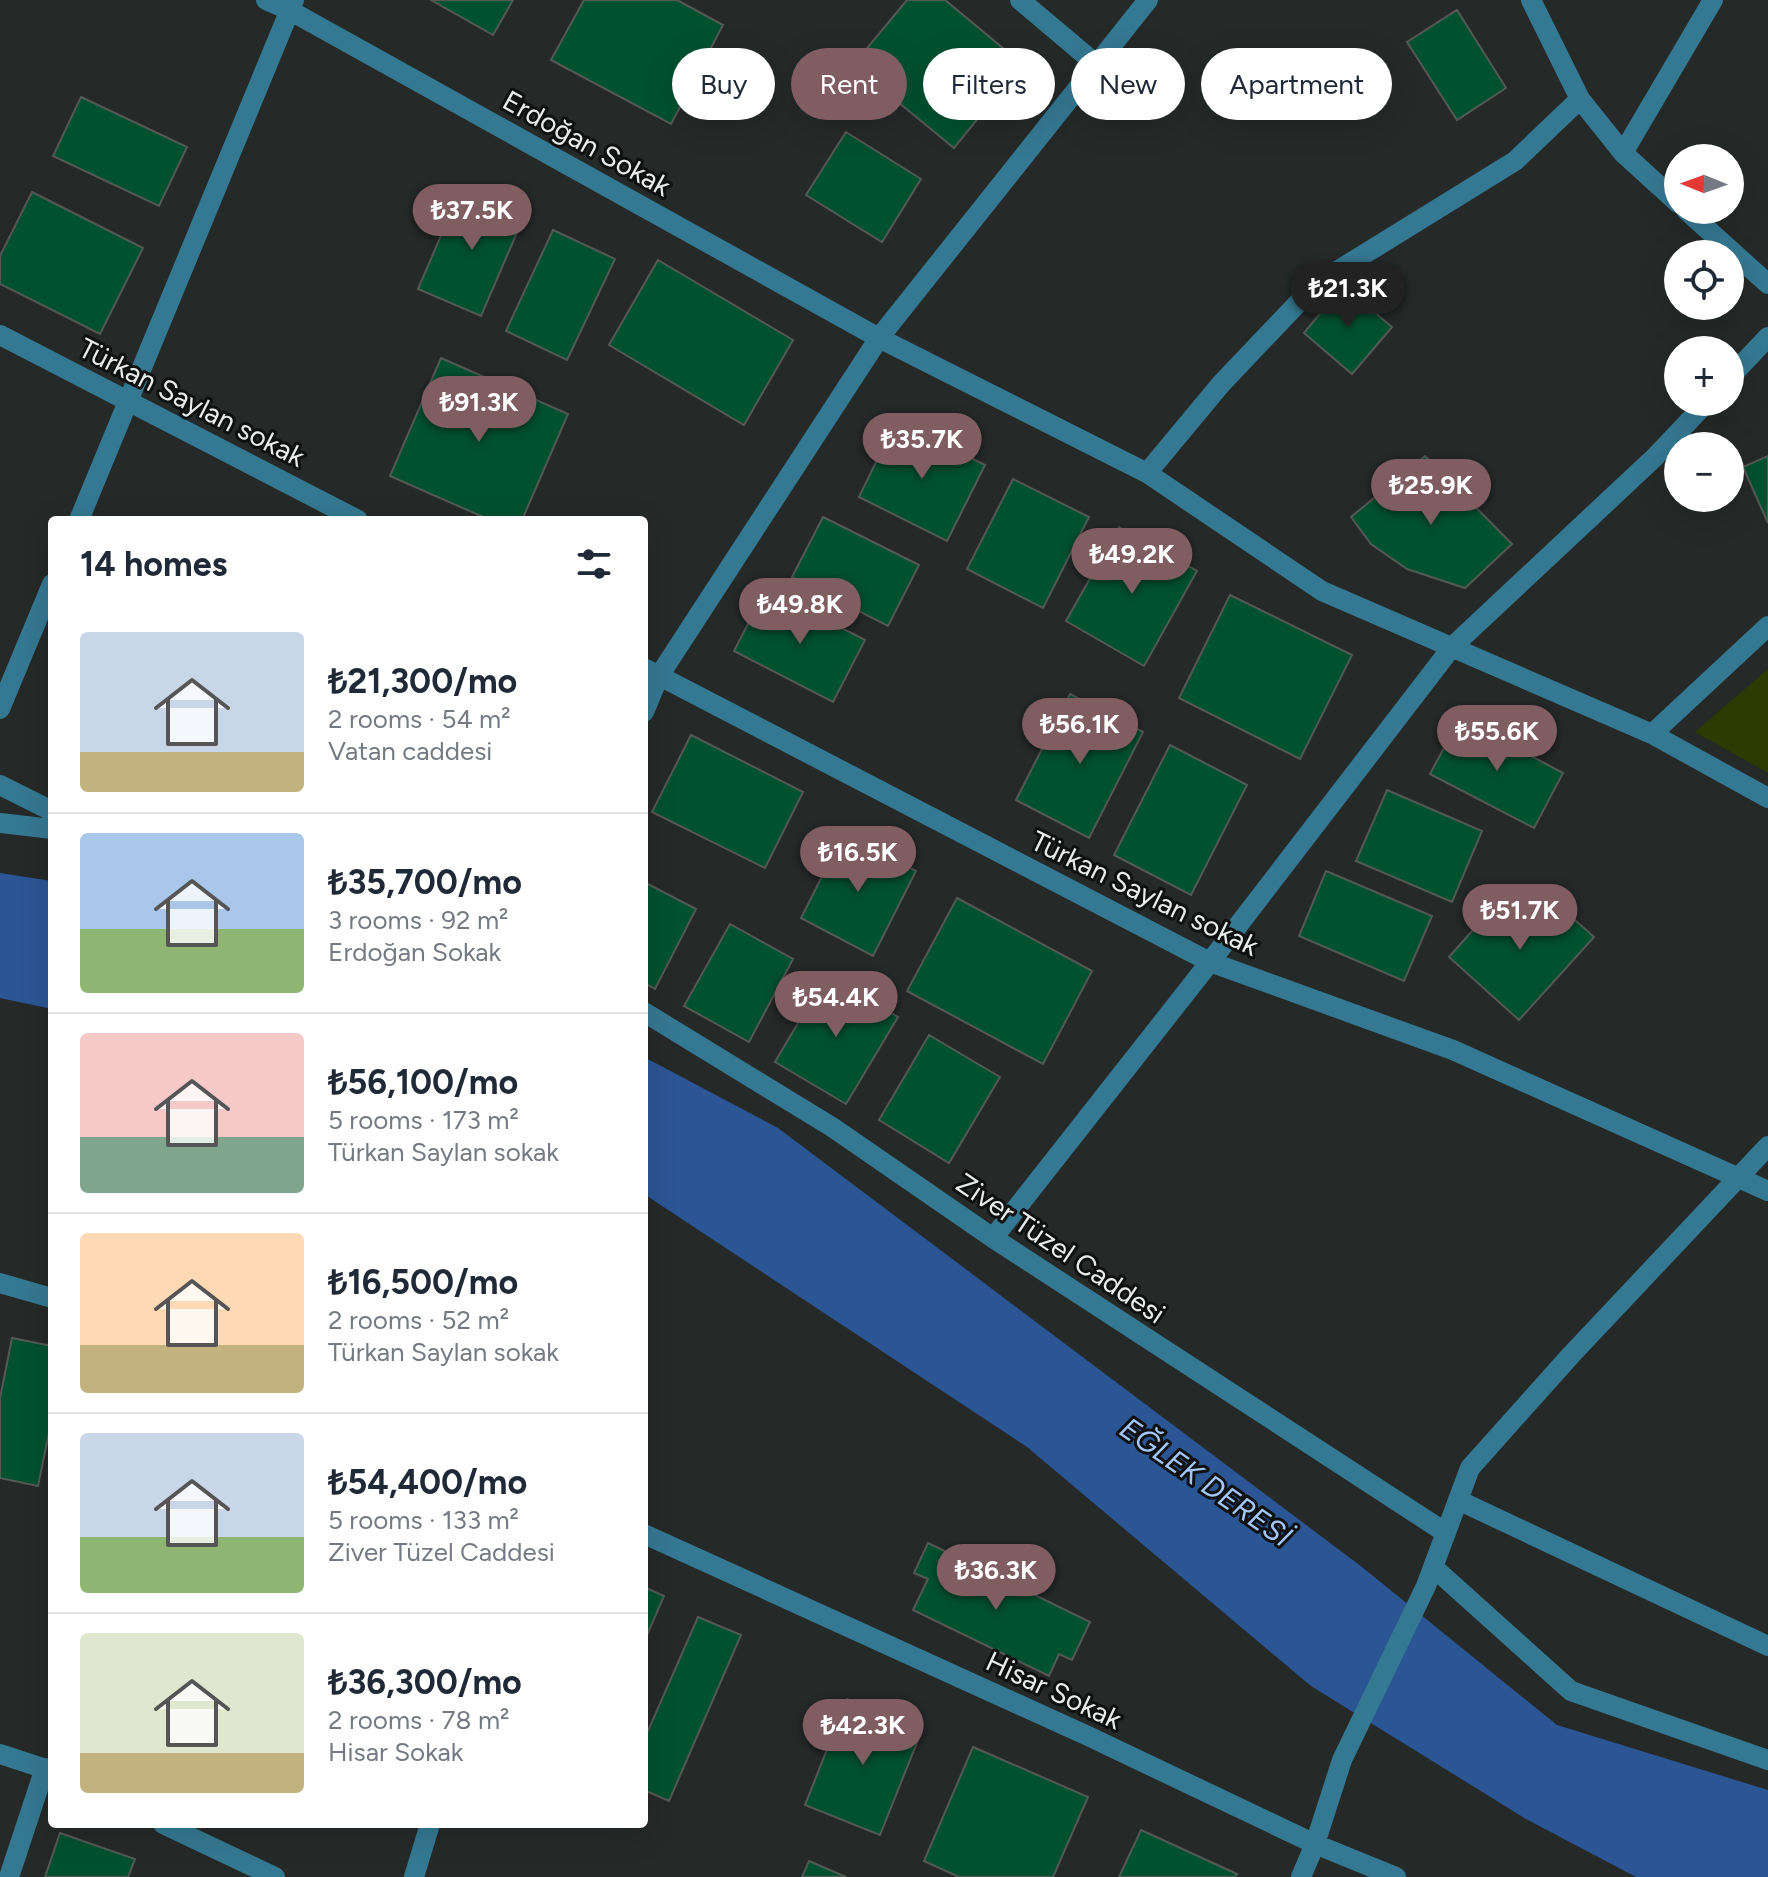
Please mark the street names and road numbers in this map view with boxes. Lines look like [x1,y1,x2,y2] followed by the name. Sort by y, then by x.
[497,83,677,203] street label: Erdoğan Sokak
[73,330,311,474] street label: Türkan Saylan sokak
[1026,823,1265,963] street label: Türkan Saylan sokak
[950,1166,1172,1330] street label: Ziver Tüzel Caddesi
[981,1644,1128,1736] street label: Hisar Sokak

